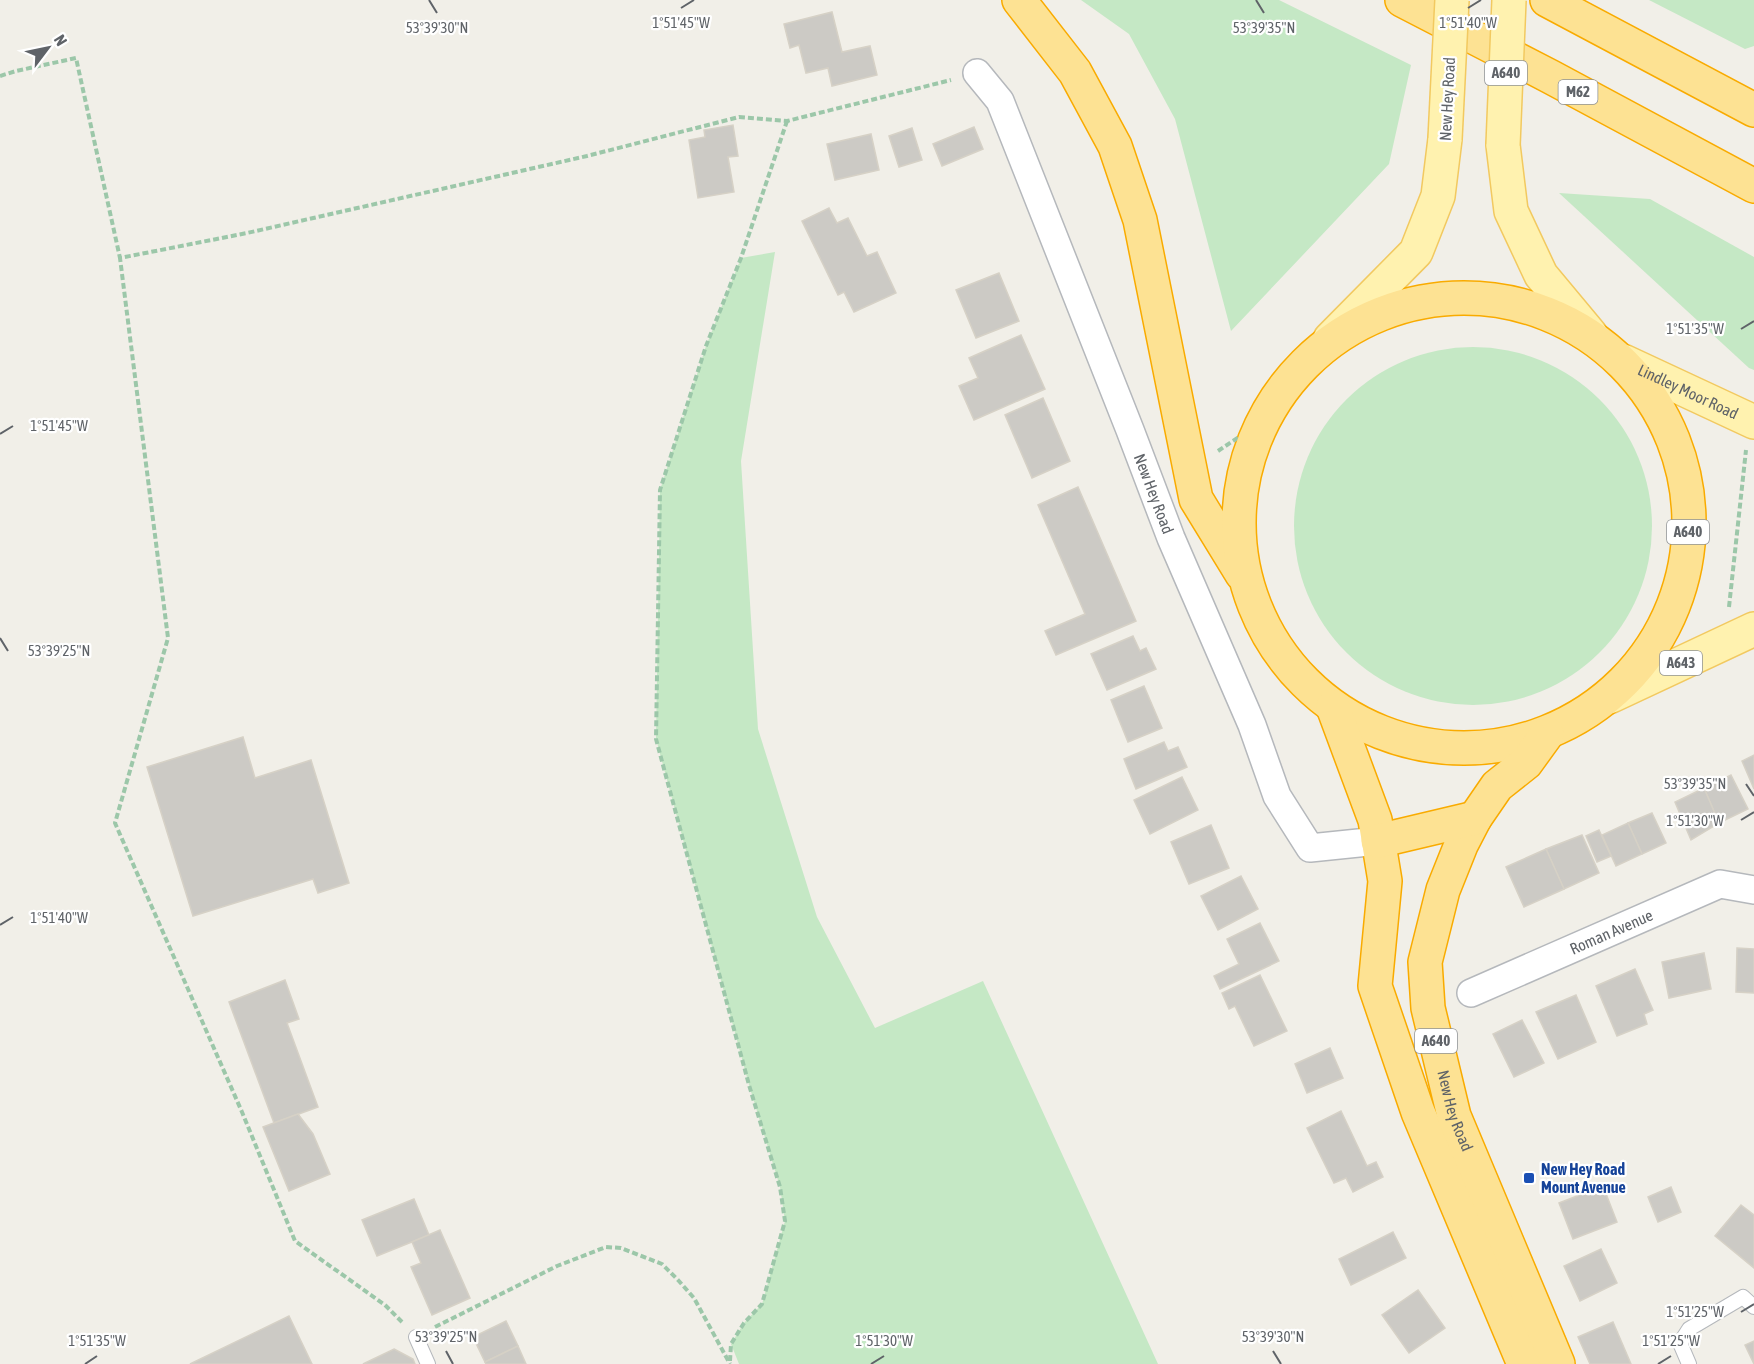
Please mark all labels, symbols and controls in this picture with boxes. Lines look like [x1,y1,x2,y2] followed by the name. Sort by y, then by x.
[652,14,710,31] text: 1°51'45"W
[1439,14,1497,31] text: 1°51'40"W
[18,18,78,78] north arrow
[406,19,468,36] text: 53°39'30"N
[1233,19,1295,36] text: 53°39'35"N
[51,31,71,49] text: N
[1436,57,1459,141] street label: New Hey Road
[1485,61,1527,85] road number: A640
[1558,80,1598,104] road number: M62
[1666,320,1724,337] text: 1°51'35"W
[1635,360,1741,422] street label: Lindley Moor Road
[30,417,88,434] text: 1°51'45"W
[1131,451,1177,536] street label: New Hey Road
[1667,520,1709,544] road number: A640
[28,642,90,659] text: 53°39'25"N
[1660,651,1702,675] road number: A643
[1664,775,1726,792] text: 53°39'35"N
[1666,812,1724,829] text: 1°51'30"W
[1567,906,1655,958] street label: Roman Avenue
[30,909,88,926] text: 1°51'40"W
[1415,1029,1457,1053] road number: A640
[1434,1068,1477,1154] street label: New Hey Road
[1541,1160,1626,1196] place label: New Hey Road Mount Avenue
[1522,1171,1536,1185] marker: New Hey Road Mount Avenue
[1666,1303,1724,1320] text: 1°51'25"W
[415,1328,477,1345] text: 53°39'25"N
[1242,1328,1304,1345] text: 53°39'30"N
[68,1332,126,1349] text: 1°51'35"W
[855,1332,913,1349] text: 1°51'30"W
[1642,1332,1700,1349] text: 1°51'25"W

